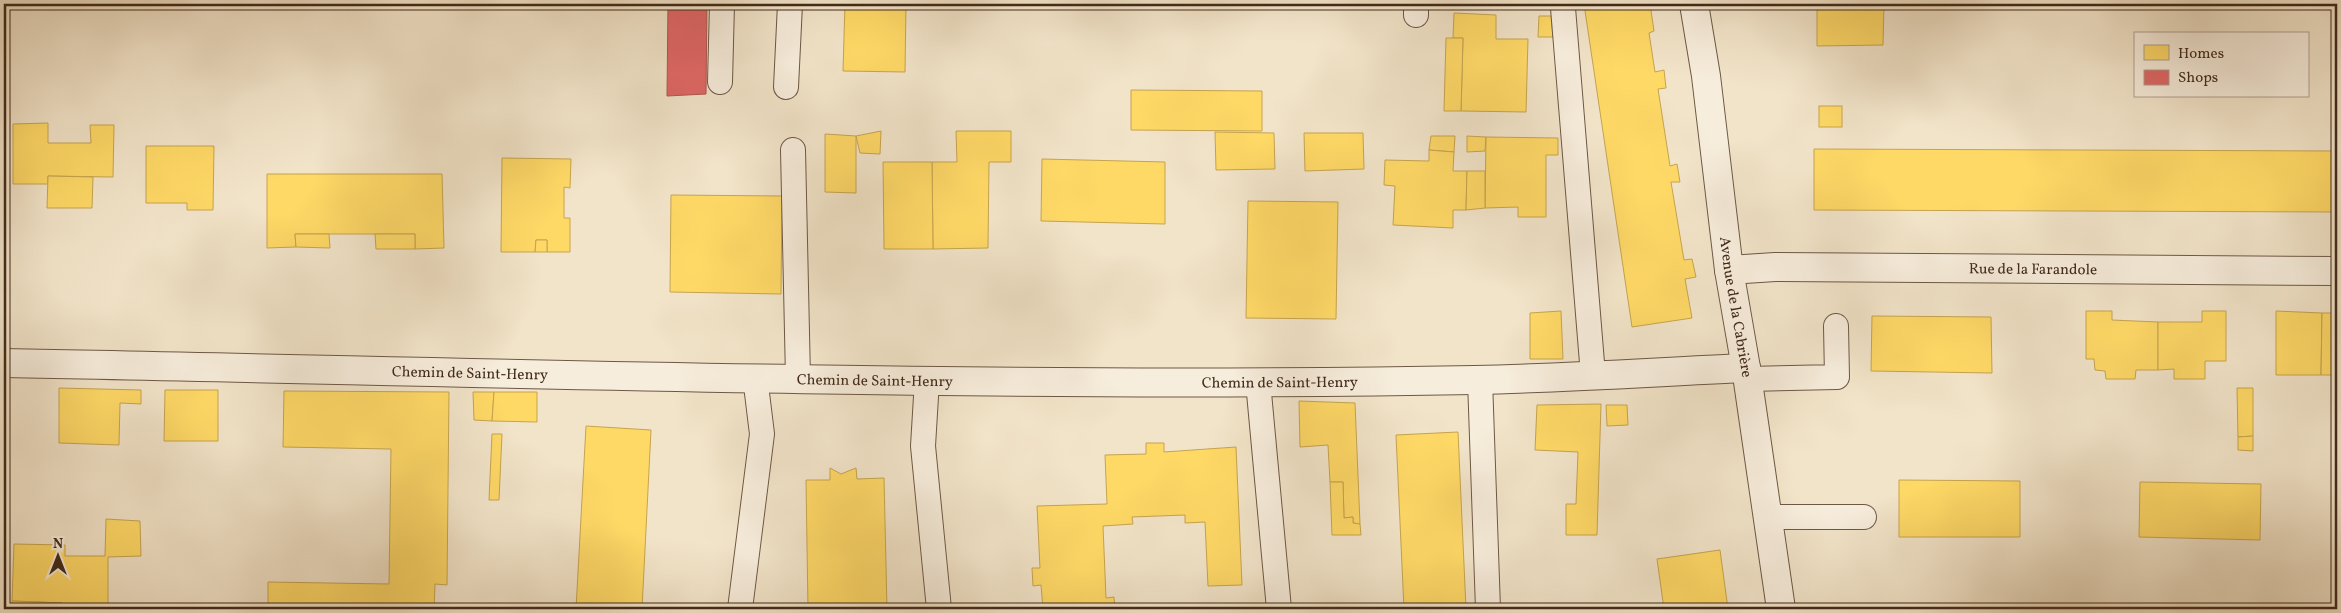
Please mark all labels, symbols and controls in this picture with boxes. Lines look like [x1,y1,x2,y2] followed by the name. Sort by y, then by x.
[2134,32,2308,98] legend
[2178,44,2224,65] text: Homes
[2178,68,2218,89] text: Shops
[1713,236,1756,379] street label: Avenue de la Cabrière
[1969,259,2097,281] street label: Rue de la Farandole
[392,362,548,387] street label: Chemin de Saint-Henry
[797,370,953,393] street label: Chemin de Saint-Henry
[1202,373,1358,395] street label: Chemin de Saint-Henry
[32,530,82,580] north arrow
[53,535,63,554] text: N

